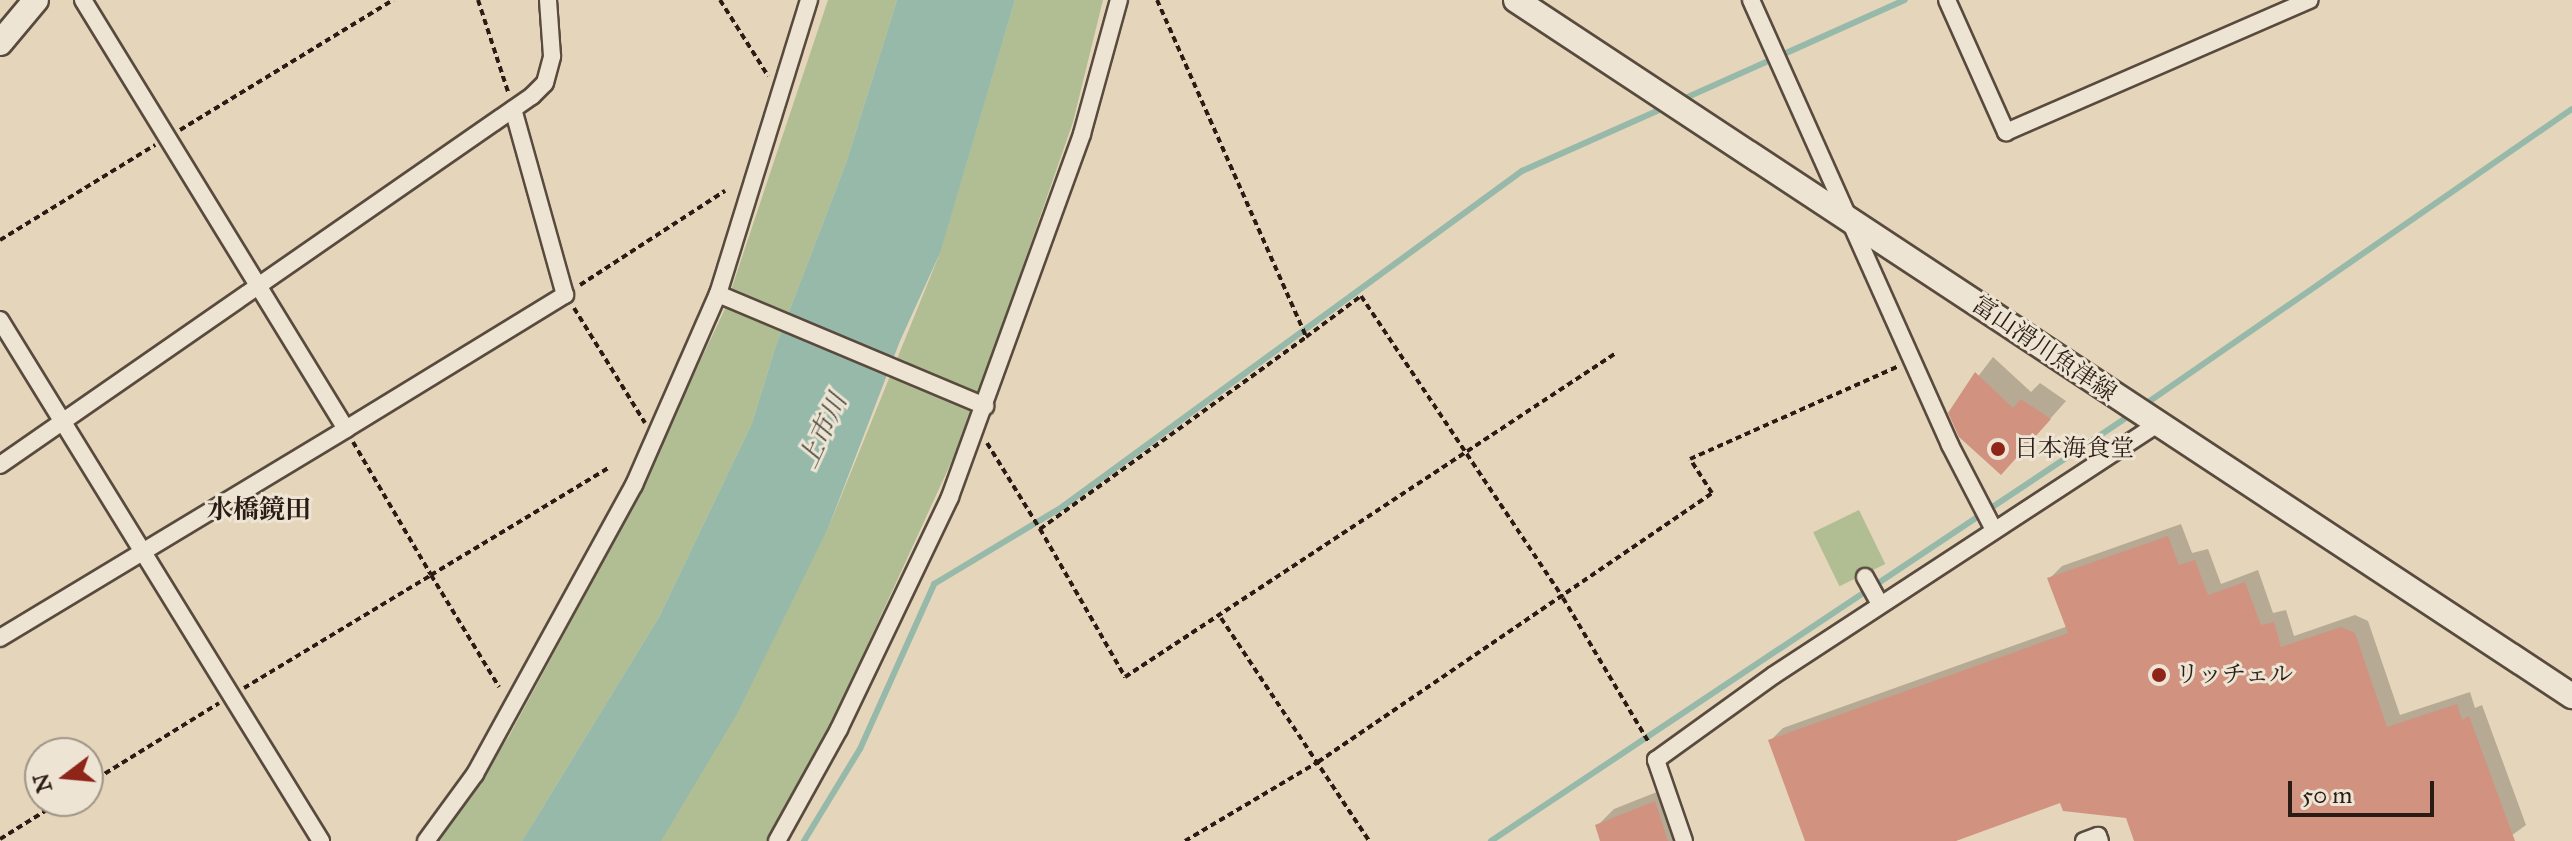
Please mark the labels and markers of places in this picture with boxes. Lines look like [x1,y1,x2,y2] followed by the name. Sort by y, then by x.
[2014,435,2134,463] place label: 日本海食堂
[1989,440,2007,458] marker: 日本海食堂
[2175,661,2295,689] place label: リッチェル
[2150,666,2168,684] marker: リッチェル

